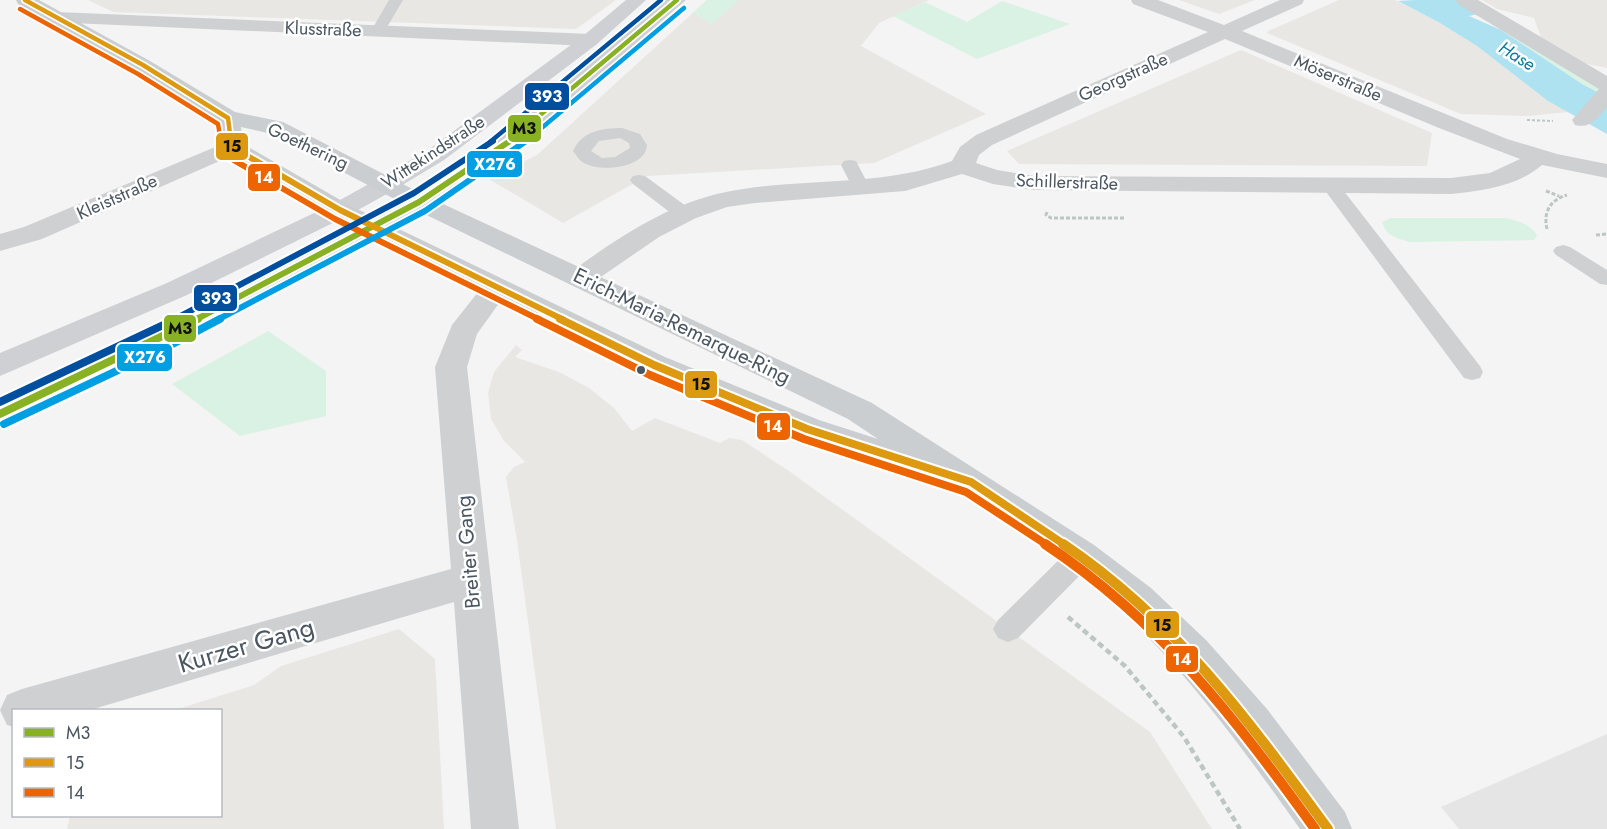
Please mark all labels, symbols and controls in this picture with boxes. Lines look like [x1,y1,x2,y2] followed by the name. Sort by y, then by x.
[284,15,362,43] street label: Klusstraße
[1494,35,1540,77] water label: Hase
[1074,46,1172,108] street label: Georgstraße
[1290,48,1386,108] street label: Möserstraße
[524,82,570,111] line badge: 393
[532,85,562,108] text: 393
[376,109,490,195] street label: Wittekindstraße
[507,114,542,143] line badge: M3
[263,116,353,176] street label: Goethering
[512,117,536,140] text: M3
[215,132,249,161] line badge: 15
[223,135,241,158] text: 15
[466,150,523,178] line badge: X276
[474,153,516,176] text: X276
[247,163,281,192] line badge: 14
[254,166,274,189] text: 14
[1015,167,1119,197] street label: Schillerstraße
[73,168,161,226] street label: Kleiststraße
[568,260,796,392] street label: Erich-Maria-Remarque-Ring
[193,284,238,312] line badge: 393
[201,287,231,310] text: 393
[163,314,197,343] line badge: M3
[168,317,192,340] text: M3
[116,343,173,372] line badge: X276
[124,346,166,369] text: X276
[635,364,647,376] unlabelled marker
[684,370,718,399] line badge: 15
[692,373,710,396] text: 15
[756,412,791,441] line badge: 14
[763,415,783,438] text: 14
[448,494,488,610] street label: Breiter Gang
[173,607,319,683] street label: Kurzer Gang
[1145,610,1180,639] line badge: 15
[1153,614,1171,637] text: 15
[1165,645,1199,673] line badge: 14
[1172,648,1192,671] text: 14
[12,709,222,817] legend
[66,720,91,746] text: M3
[66,750,84,776] text: 15
[66,780,85,806] text: 14

